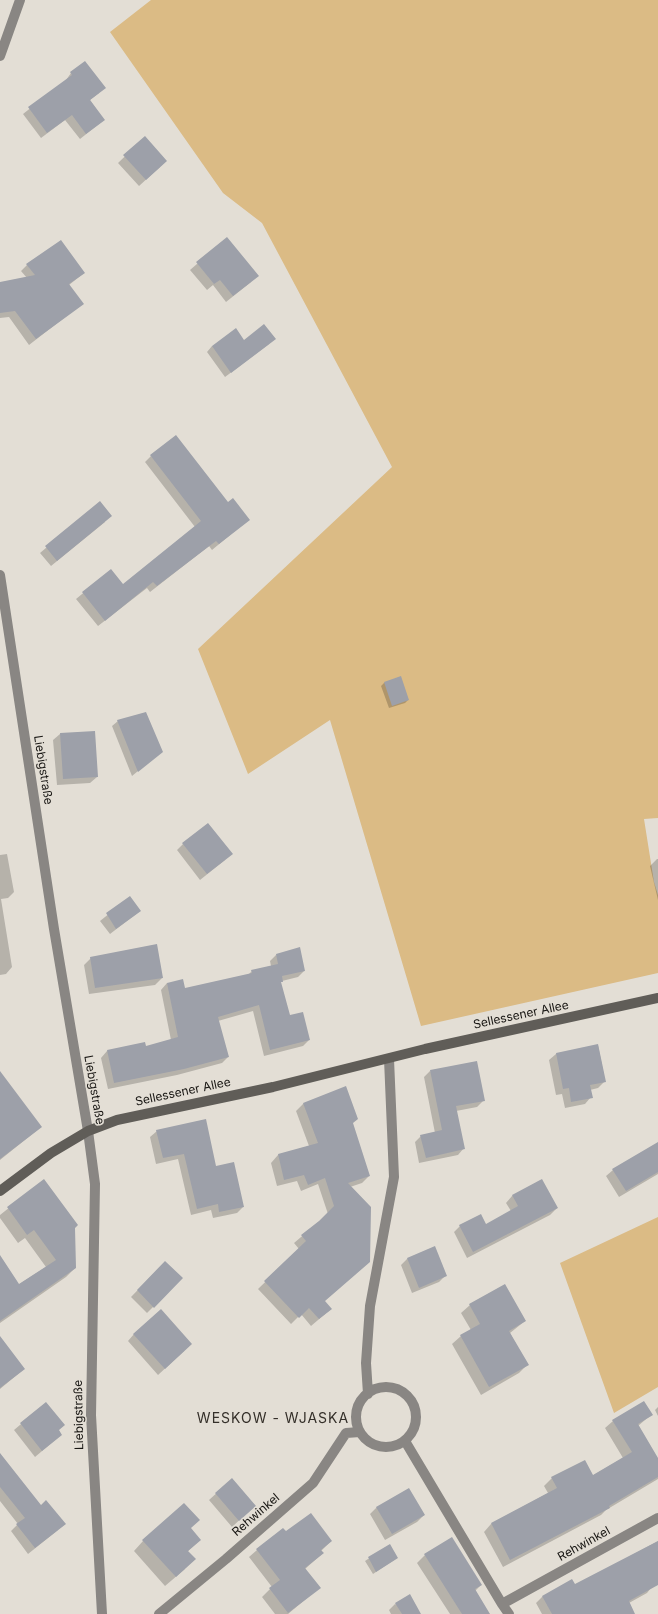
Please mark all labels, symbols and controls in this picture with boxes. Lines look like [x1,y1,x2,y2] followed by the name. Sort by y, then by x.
[30,734,56,806] street label: Liebigstraße
[472,998,570,1032] street label: Sellessener Allee
[81,1054,107,1126] street label: Liebigstraße
[134,1075,232,1109] street label: Sellessener Allee
[71,1380,87,1450] street label: Liebigstraße
[197,1411,349,1427] district label: WESKOW - WJASKA
[230,1491,282,1539] street label: Rehwinkel
[555,1524,613,1564] street label: Rehwinkel

